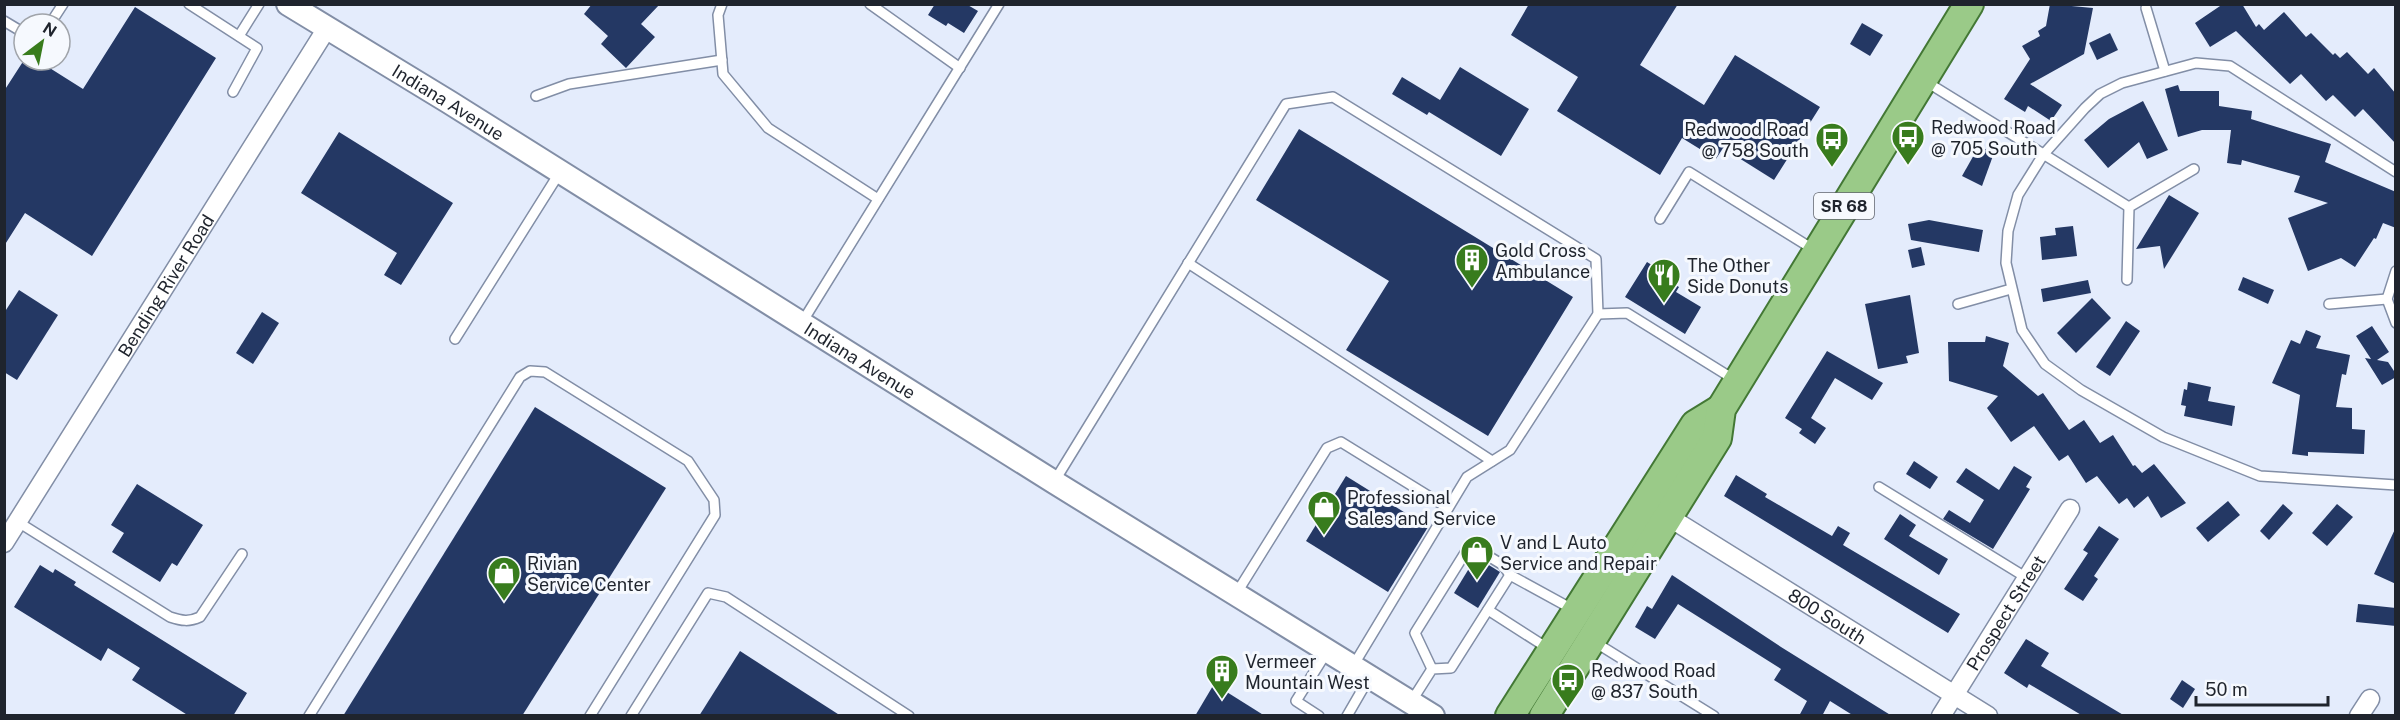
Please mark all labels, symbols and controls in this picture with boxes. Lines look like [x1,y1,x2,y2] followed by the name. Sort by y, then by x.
[12,12,72,72] north arrow
[39,18,60,41] text: N
[389,60,508,145] street label: Indiana Avenue
[1931,117,2056,159] place label: Redwood Road @ 705 South
[1684,119,1809,161] place label: Redwood Road @ 758 South
[1890,119,1926,166] bus stop icon: Redwood Road @ 705 South
[1814,121,1850,168] bus stop icon: Redwood Road @ 758 South
[1814,193,1874,219] road number: SR 68
[113,210,218,360] street label: Bending River Road
[1495,240,1590,282] place label: Gold Cross Ambulance
[1454,242,1490,289] building icon: Gold Cross Ambulance
[1687,255,1788,297] place label: The Other Side Donuts
[1646,257,1682,304] restaurant icon: The Other Side Donuts
[801,317,920,403] street label: Indiana Avenue
[1347,487,1496,529] place label: Professional Sales and Service
[1306,489,1342,536] shop icon: Professional Sales and Service
[1500,532,1657,574] place label: V and L Auto Service and Repair
[1459,534,1495,581] shop icon: V and L Auto Service and Repair
[1962,551,2049,674] street label: Prospect Street
[527,553,651,595] place label: Rivian Service Center
[486,555,522,602] shop icon: Rivian Service Center
[1785,584,1870,648] street label: 800 South
[1245,651,1370,693] place label: Vermeer Mountain West
[1204,653,1240,700] building icon: Vermeer Mountain West
[1591,660,1716,702] place label: Redwood Road @ 837 South
[1550,662,1586,709] bus stop icon: Redwood Road @ 837 South
[2196,669,2328,707] scale bar
[2205,679,2248,700] text: 50 m

